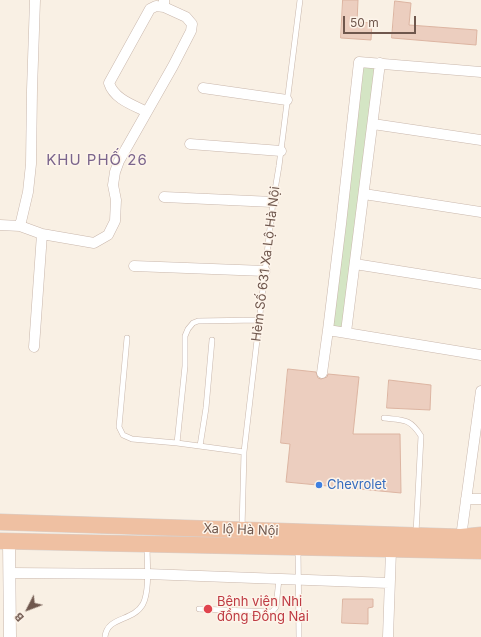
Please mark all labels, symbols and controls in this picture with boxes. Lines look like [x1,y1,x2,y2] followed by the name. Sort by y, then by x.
[345,8,418,34] scale bar
[350,15,379,30] text: 50 m
[46,151,148,169] district label: KHU PHỐ 26
[249,185,283,343] street label: Hẻm Số 631 Xa Lộ Hà Nội
[327,477,386,493] place label: Chevrolet
[314,480,324,490] marker: Chevrolet
[203,521,279,539] street label: Xa lộ Hà Nội
[8,589,48,629] north arrow
[217,594,309,625] place label: Bệnh viện Nhi đồng Đồng Nai
[202,603,214,615] marker: Bệnh viện Nhi đồng Đồng Nai
[11,610,27,624] text: B

